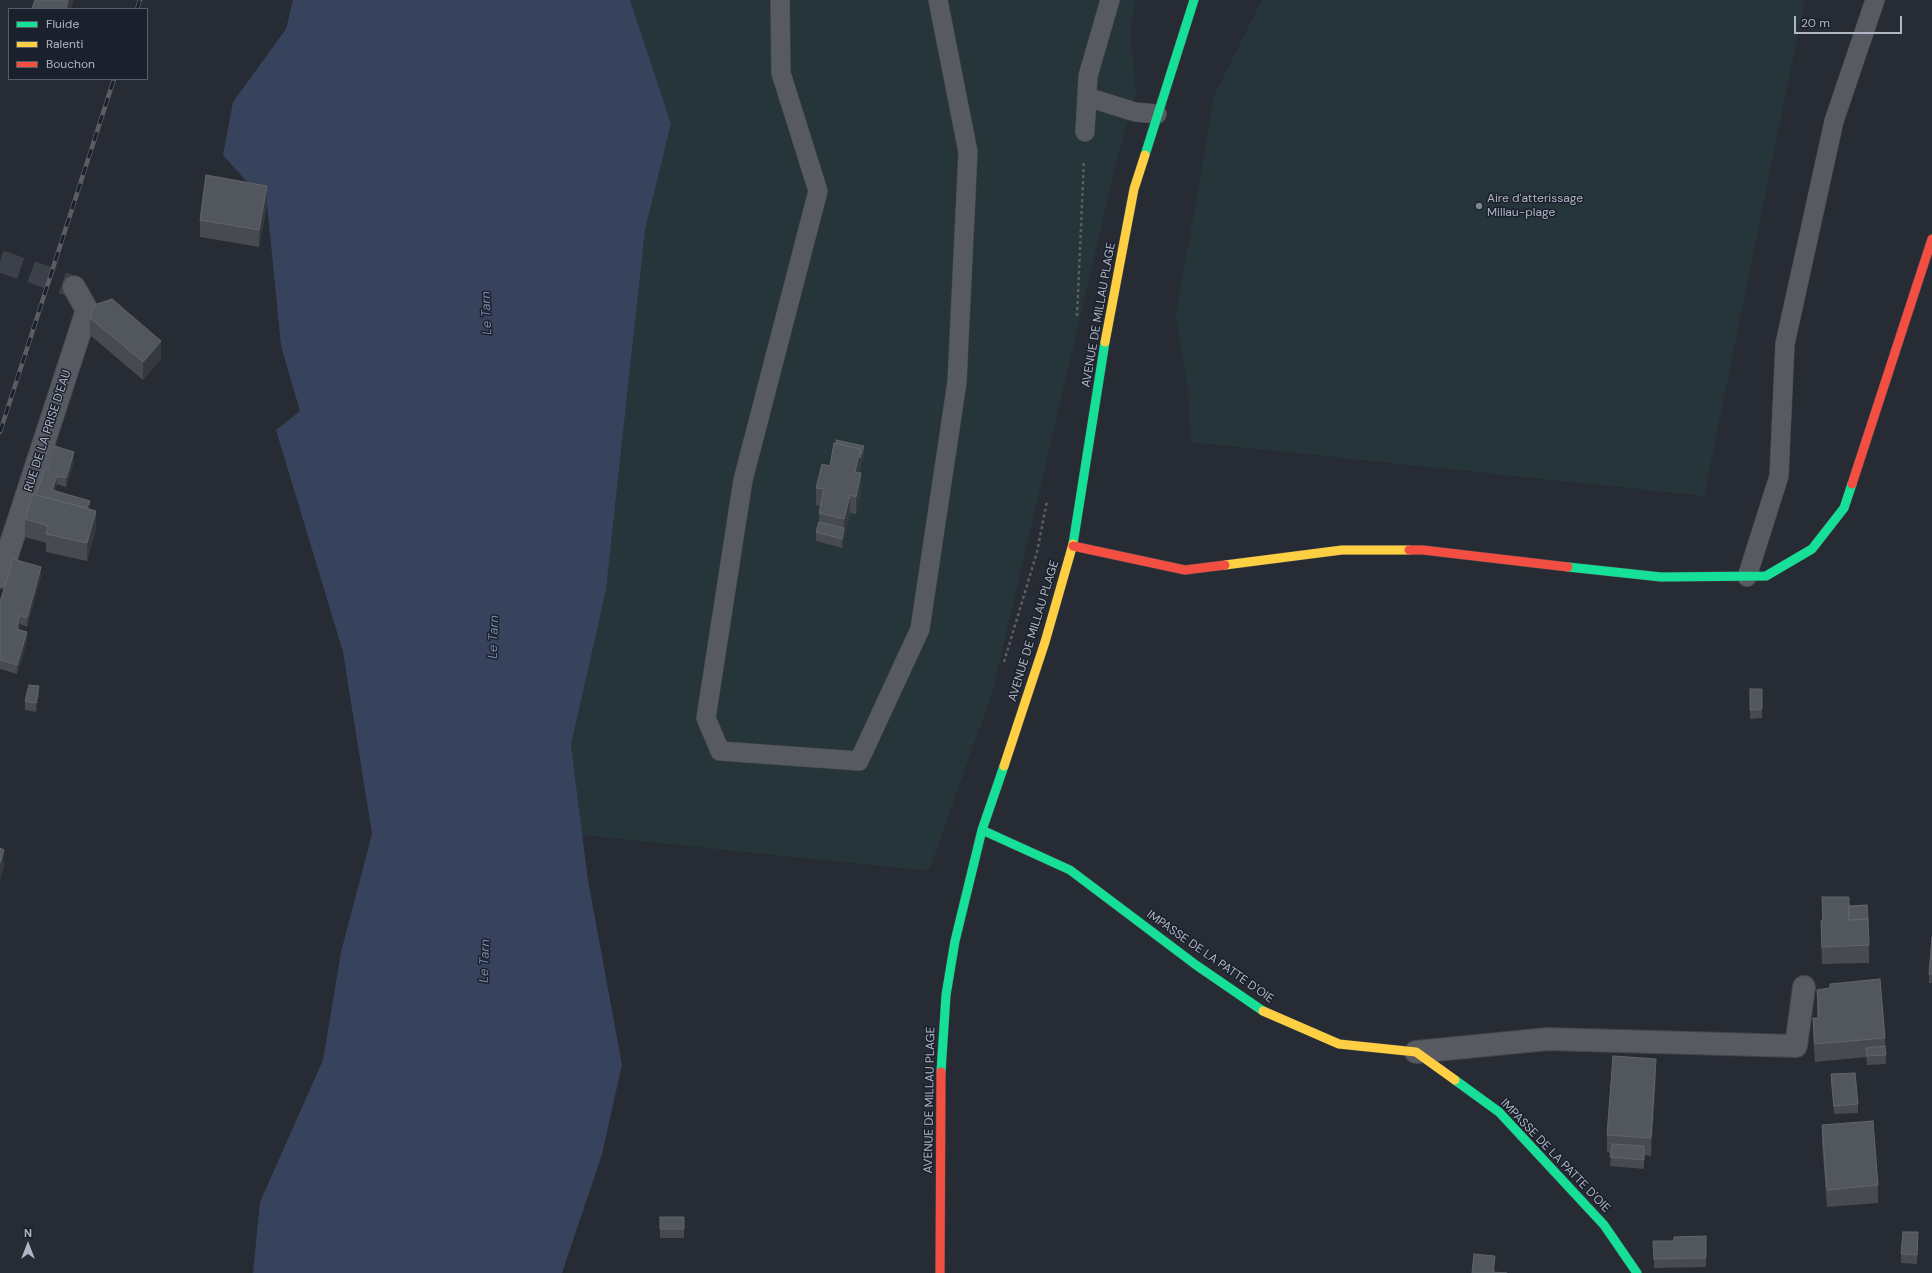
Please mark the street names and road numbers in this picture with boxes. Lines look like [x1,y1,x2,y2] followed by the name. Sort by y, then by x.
[1079,241,1119,389] street label: AVENUE DE MILLAU PLAGE
[22,368,74,494] street label: RUE DE LA PRISE D'EAU
[1006,559,1062,703] street label: AVENUE DE MILLAU PLAGE
[1144,908,1276,1006] street label: IMPASSE DE LA PATTE D'OIE
[922,1026,938,1174] street label: AVENUE DE MILLAU PLAGE
[1497,1096,1613,1216] street label: IMPASSE DE LA PATTE D'OIE

